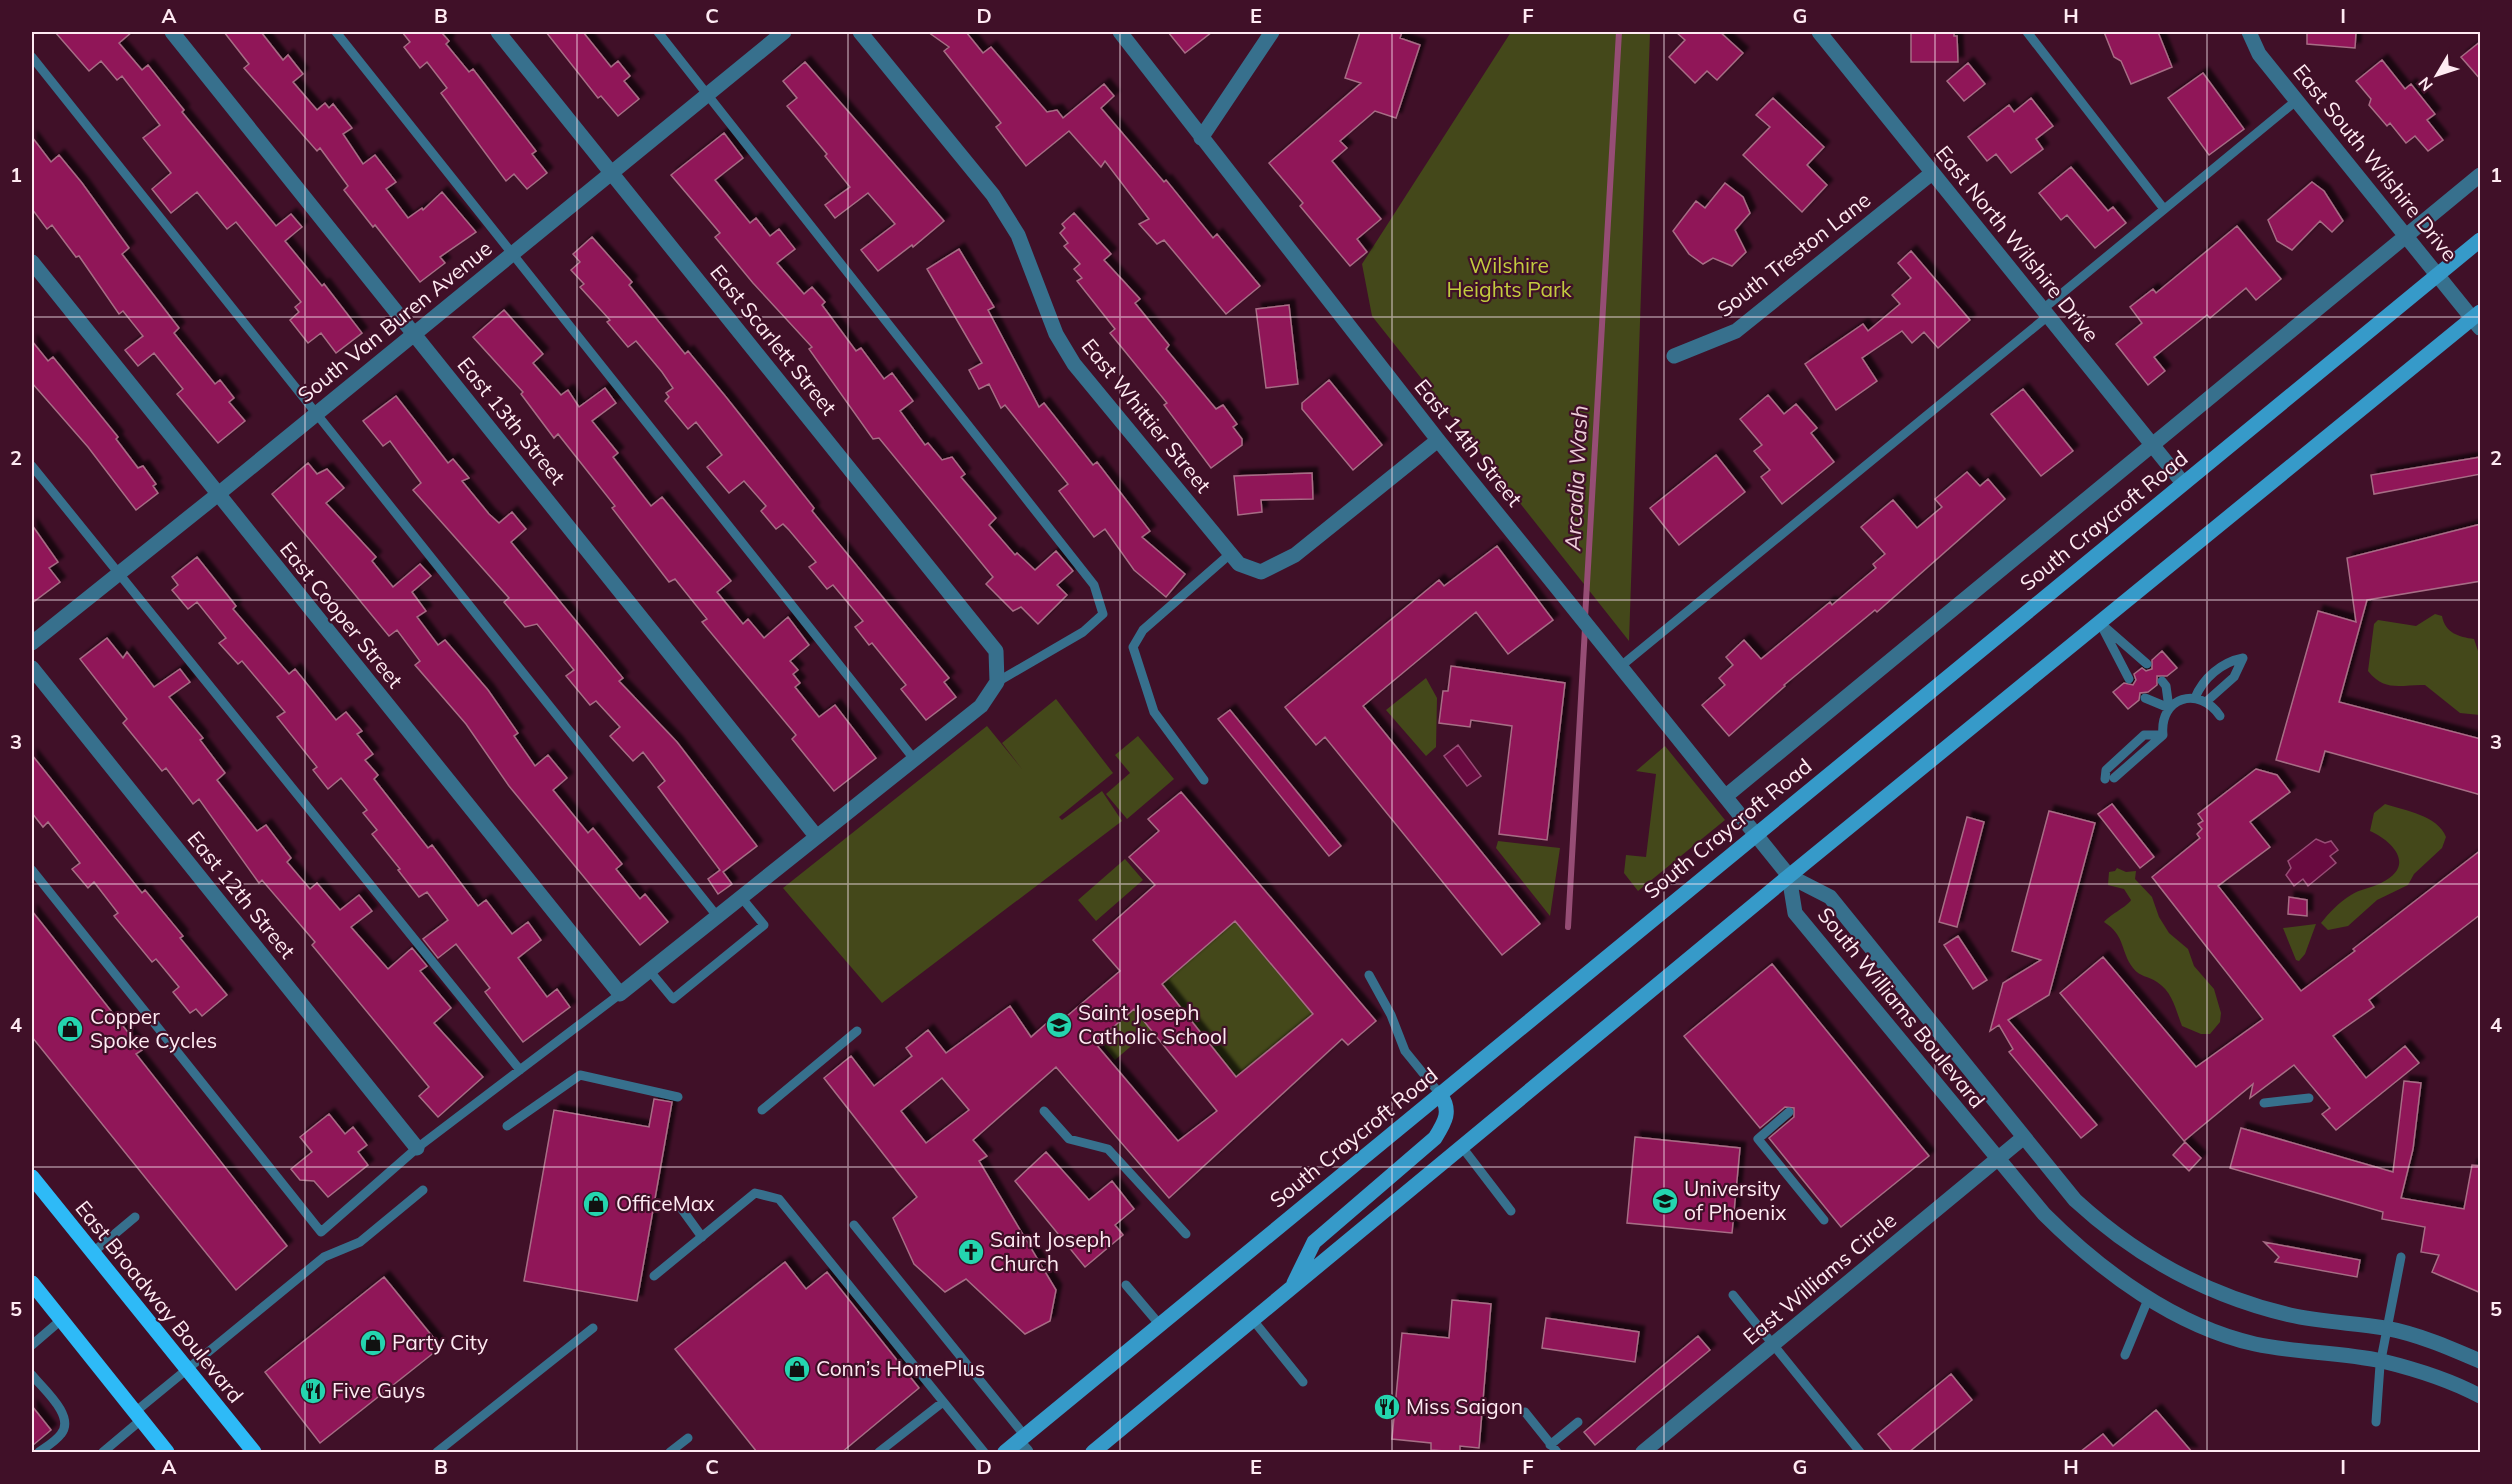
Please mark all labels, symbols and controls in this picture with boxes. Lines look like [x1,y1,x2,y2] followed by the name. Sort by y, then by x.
[162,3,177,28] text: A
[434,3,448,28] text: B
[705,3,719,28] text: C
[976,3,992,28] text: D
[1250,3,1262,28] text: E
[1522,3,1534,28] text: F
[1793,3,1807,28] text: G
[2063,3,2079,28] text: H
[2340,3,2346,28] text: I
[2407,45,2467,105] north arrow
[2288,58,2463,266] street label: East South Wilshire Drive
[2414,73,2437,95] text: N
[1931,140,2105,347] street label: East North Wilshire Drive
[10,162,22,187] text: 1
[2490,162,2502,187] text: 1
[1712,186,1875,322] street label: South Treston Lane
[292,235,497,408] street label: South Van Buren Avenue
[1447,252,1572,302] park label: Wilshire Heights Park
[705,259,842,420] street label: East Scarlett Street
[1077,333,1217,498] street label: East Whittier Street
[452,351,571,489] street label: East 13th Street
[1409,373,1528,511] street label: East 14th Street
[1558,405,1594,552] water label: Arcadia Wash
[10,445,22,470] text: 2
[2014,445,2193,596] street label: South Craycroft Road
[2490,445,2502,470] text: 2
[275,536,409,693] street label: East Cooper Street
[10,729,22,754] text: 3
[2490,729,2502,754] text: 3
[1638,753,1817,904] street label: South Craycroft Road
[182,825,301,963] street label: East 12th Street
[1813,902,1991,1113] street label: South Williams Boulevard
[1078,999,1227,1049] place label: Saint Joseph Catholic School
[90,1003,217,1053] place label: Copper Spoke Cycles
[1044,1010,1074,1040] school or university icon: Saint Joseph Catholic School
[10,1012,22,1037] text: 4
[2490,1012,2502,1037] text: 4
[55,1014,85,1044] shop icon: Copper Spoke Cycles
[1264,1062,1443,1213] street label: South Craycroft Road
[1684,1175,1786,1225] place label: University of Phoenix
[1650,1186,1680,1216] school or university icon: University of Phoenix
[581,1189,611,1219] shop icon: OfficeMax
[616,1190,715,1216] place label: OfficeMax
[70,1195,249,1408] street label: East Broadway Boulevard
[1738,1207,1901,1350] street label: East Williams Circle
[990,1226,1111,1276] place label: Saint Joseph Church
[956,1237,986,1267] church icon: Saint Joseph Church
[10,1296,22,1321] text: 5
[2490,1296,2502,1321] text: 5
[358,1328,388,1358] shop icon: Party City
[392,1329,488,1355] place label: Party City
[782,1354,812,1384] shop icon: Conn’s HomePlus
[816,1355,985,1381] place label: Conn’s HomePlus
[298,1376,328,1406] restaurant icon: Five Guys
[332,1377,426,1403] place label: Five Guys
[1372,1392,1402,1422] restaurant icon: Miss Saigon
[1406,1393,1523,1419] place label: Miss Saigon
[162,1454,177,1479] text: A
[434,1454,448,1479] text: B
[705,1454,719,1479] text: C
[976,1454,992,1479] text: D
[1250,1454,1262,1479] text: E
[1522,1454,1534,1479] text: F
[1793,1454,1807,1479] text: G
[2063,1454,2079,1479] text: H
[2340,1454,2346,1479] text: I

